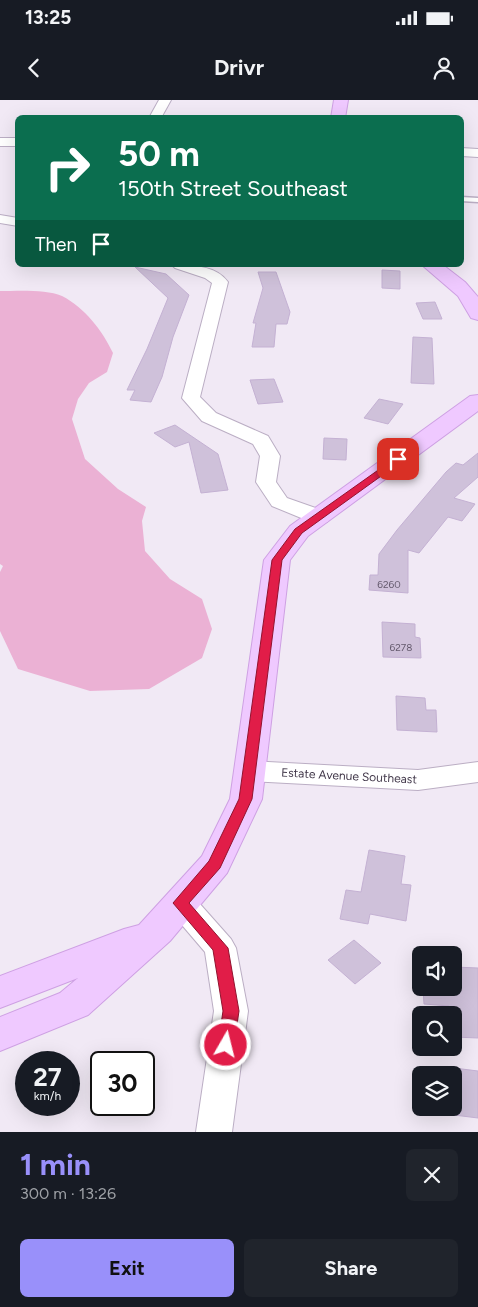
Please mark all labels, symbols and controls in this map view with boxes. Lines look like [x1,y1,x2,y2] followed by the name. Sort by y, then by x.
[25,6,71,29] text: 13:25
[20,54,48,82] icon: back
[214,54,264,81] text: Drivr
[430,54,458,82] icon: person
[118,133,200,175] text: 50 m
[35,135,100,200] icon: right
[118,175,348,202] text: 150th Street Southeast
[87,230,115,258] icon: arrive
[35,233,77,256] text: Then
[377,438,419,480] pin
[384,445,412,473] icon: arrive
[377,578,401,591] house number: 6260
[390,641,412,654] house number: 6278
[281,765,418,787] street label: Estate Avenue Southeast
[412,946,462,1116] map controls
[412,946,462,996] button: sound
[412,1006,462,1056] button: search
[199,1018,251,1070] position arrow
[90,1051,155,1116] speed limit sign: 30
[33,1062,62,1092] text: 27
[412,1066,462,1116] button: layers
[34,1089,61,1103] text: km/h
[20,1146,91,1183] text: 1 min
[406,1149,458,1201] button: close
[20,1184,116,1203] text: 300 m · 13:26
[20,1239,234,1297] button: Exit
[244,1239,458,1297] button: Share

